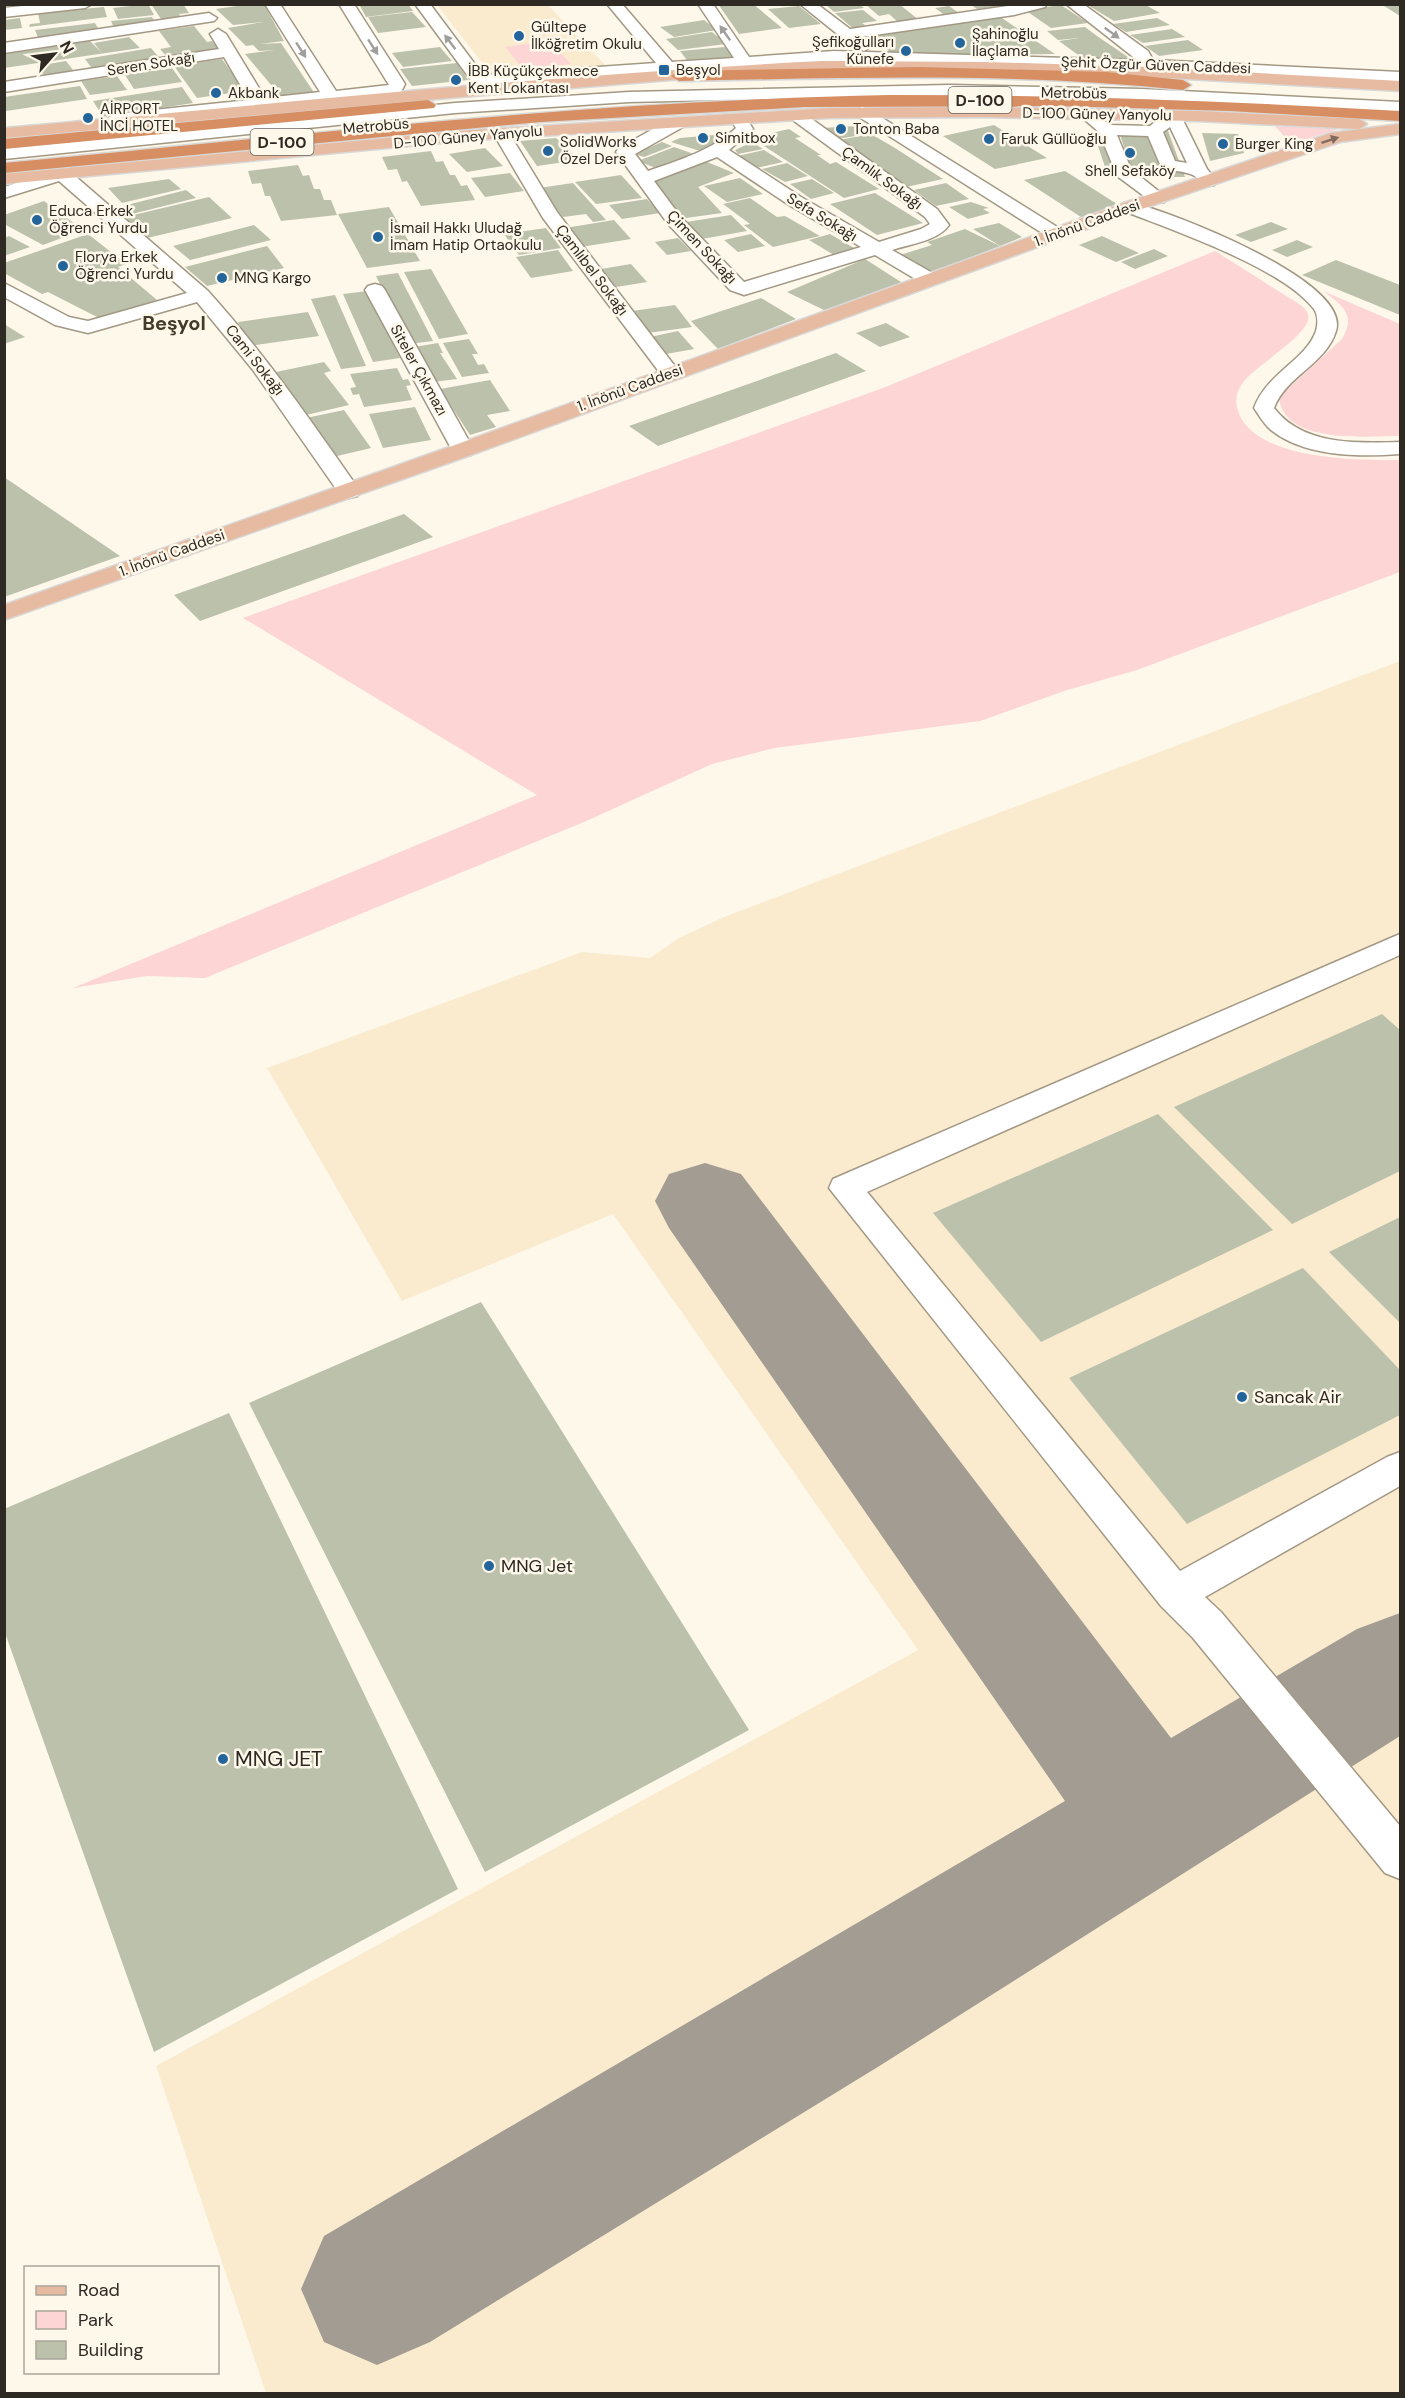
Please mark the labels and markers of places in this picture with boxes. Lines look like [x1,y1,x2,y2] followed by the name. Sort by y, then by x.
[531,17,642,54] place label: Gültepe İlköğretim Okulu
[972,24,1039,61] place label: Şahinoğlu İlaçlama
[512,29,526,43] marker: Gültepe İlköğretim Okulu
[812,32,894,69] place label: Şefikoğulları Künefe
[953,36,967,50] marker: Şahinoğlu İlaçlama
[899,44,913,58] marker: Şefikoğulları Künefe
[676,60,721,80] place label: Beşyol
[468,61,599,98] place label: İBB Küçükçekmece Kent Lokantası
[657,63,671,77] marker: Beşyol
[449,73,463,87] marker: İBB Küçükçekmece Kent Lokantası
[228,83,280,103] place label: Akbank
[209,86,223,100] marker: Akbank
[100,99,178,136] place label: AİRPORT İNCİ HOTEL
[81,111,95,125] marker: AİRPORT İNCİ HOTEL
[853,119,940,139] place label: Tonton Baba
[834,122,848,136] marker: Tonton Baba
[715,128,776,148] place label: Simitbox
[1001,129,1107,149] place label: Faruk Güllüoğlu
[696,131,710,145] marker: Simitbox
[560,132,637,169] place label: SolidWorks Özel Ders
[982,132,996,146] marker: Faruk Güllüoğlu
[1235,134,1313,154] place label: Burger King
[1216,137,1230,151] marker: Burger King
[541,144,555,158] marker: SolidWorks Özel Ders
[1123,146,1137,160] marker: Shell Sefaköy
[1085,161,1176,181] place label: Shell Sefaköy
[49,201,148,238] place label: Educa Erkek Öğrenci Yurdu
[30,213,44,227] marker: Educa Erkek Öğrenci Yurdu
[390,218,542,255] place label: İsmail Hakkı Uludağ İmam Hatip Ortaokulu
[371,230,385,244] marker: İsmail Hakkı Uludağ İmam Hatip Ortaokulu
[75,247,174,284] place label: Florya Erkek Öğrenci Yurdu
[56,259,70,273] marker: Florya Erkek Öğrenci Yurdu
[234,268,311,288] place label: MNG Kargo
[215,271,229,285] marker: MNG Kargo
[1254,1385,1342,1409] place label: Sancak Air
[1235,1390,1249,1404] marker: Sancak Air
[501,1554,573,1578] place label: MNG Jet
[482,1559,496,1573] marker: MNG Jet
[235,1745,323,1773] place label: MNG JET
[216,1752,230,1766] marker: MNG JET

